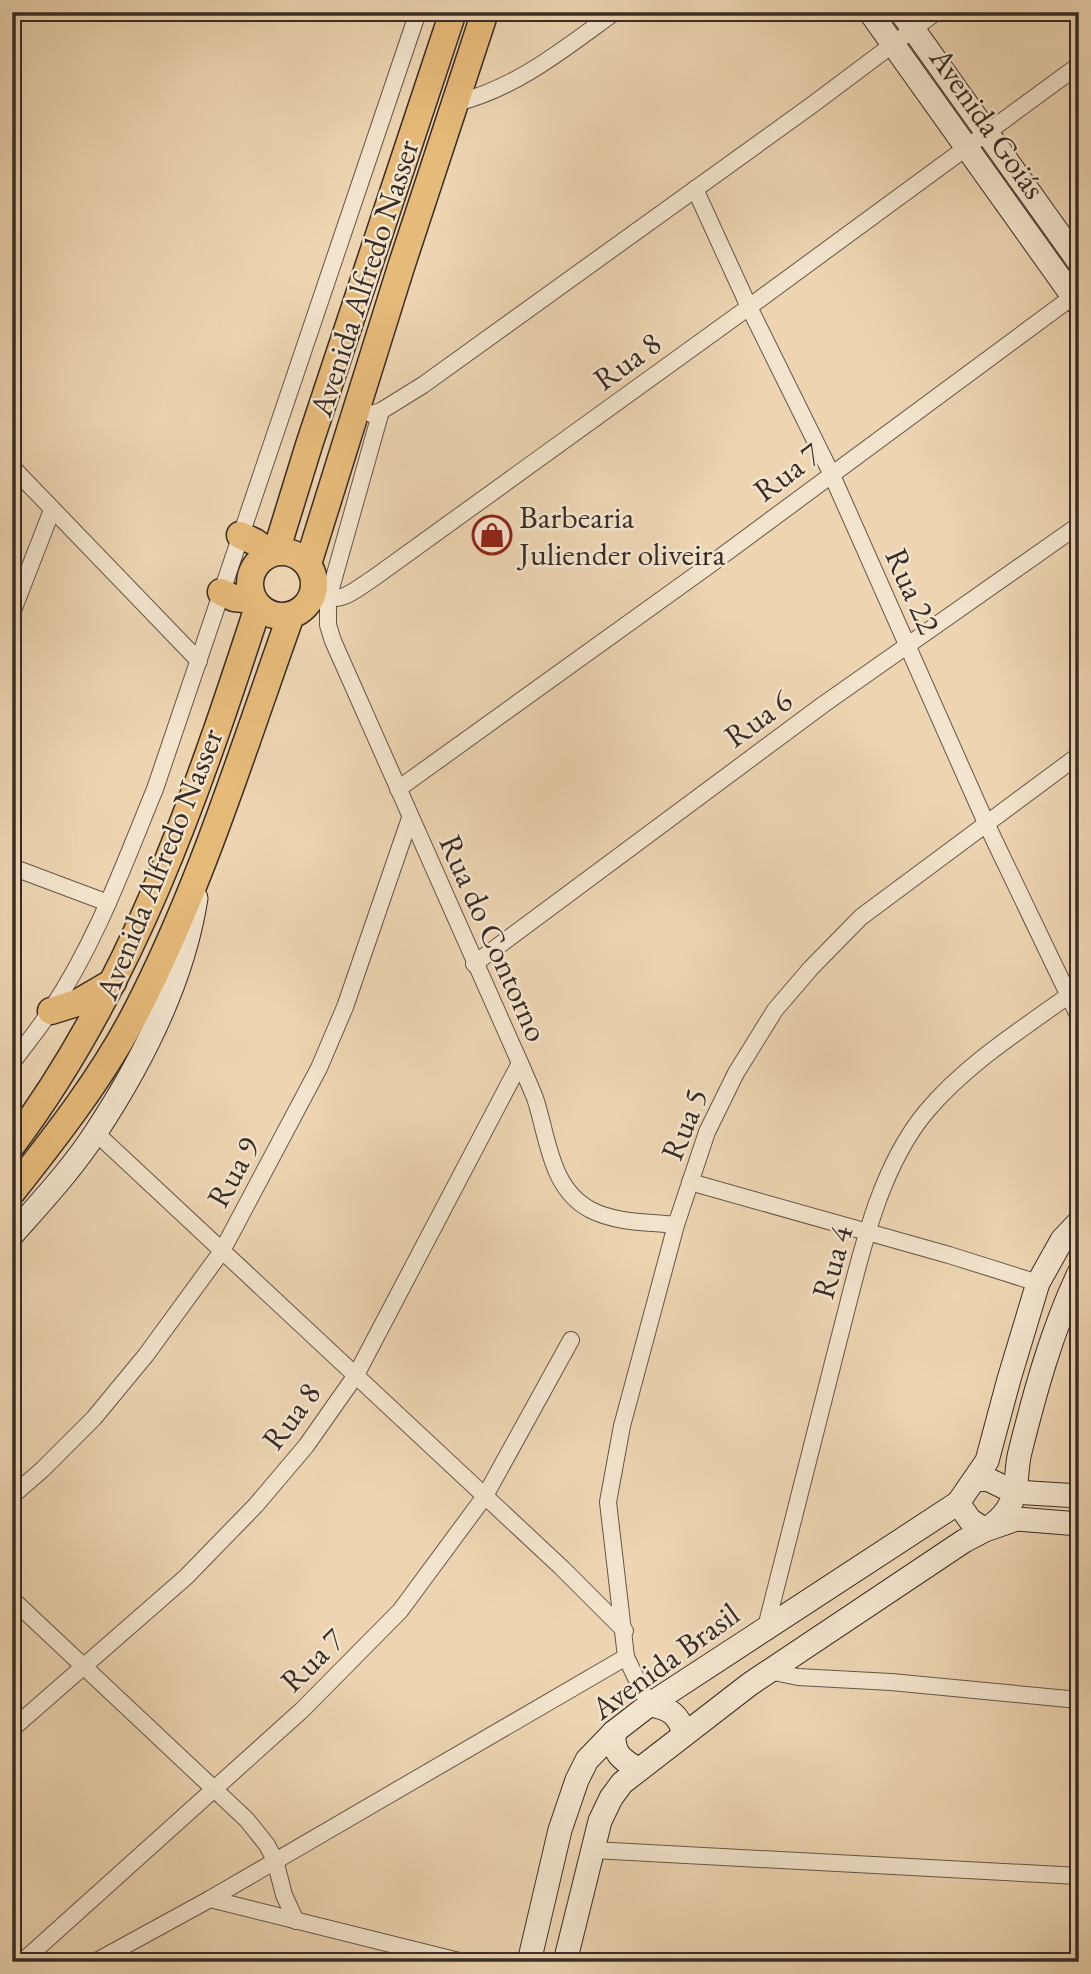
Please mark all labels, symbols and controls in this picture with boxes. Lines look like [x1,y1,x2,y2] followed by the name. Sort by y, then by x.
[920,38,1056,207] street label: Avenida Goiás
[299,134,429,423] street label: Avenida Alfredo Nasser
[585,322,669,400] street label: Rua 8
[745,433,830,511] street label: Rua 7
[516,496,726,575] place label: Barbearia Juliender oliveira
[471,514,513,556] shop icon: Barbearia Juliender oliveira
[876,542,951,641] street label: Rua 22
[716,679,800,757] street label: Rua 6
[85,722,233,1007] street label: Avenida Alfredo Nasser
[430,828,558,1048] street label: Rua do Contorno
[651,1082,717,1166] street label: Rua 5
[197,1129,269,1215] street label: Rua 9
[802,1220,863,1303] street label: Rua 4
[252,1374,330,1458] street label: Rua 8
[582,1593,748,1730] street label: Avenida Brasil
[271,1618,354,1701] street label: Rua 7

